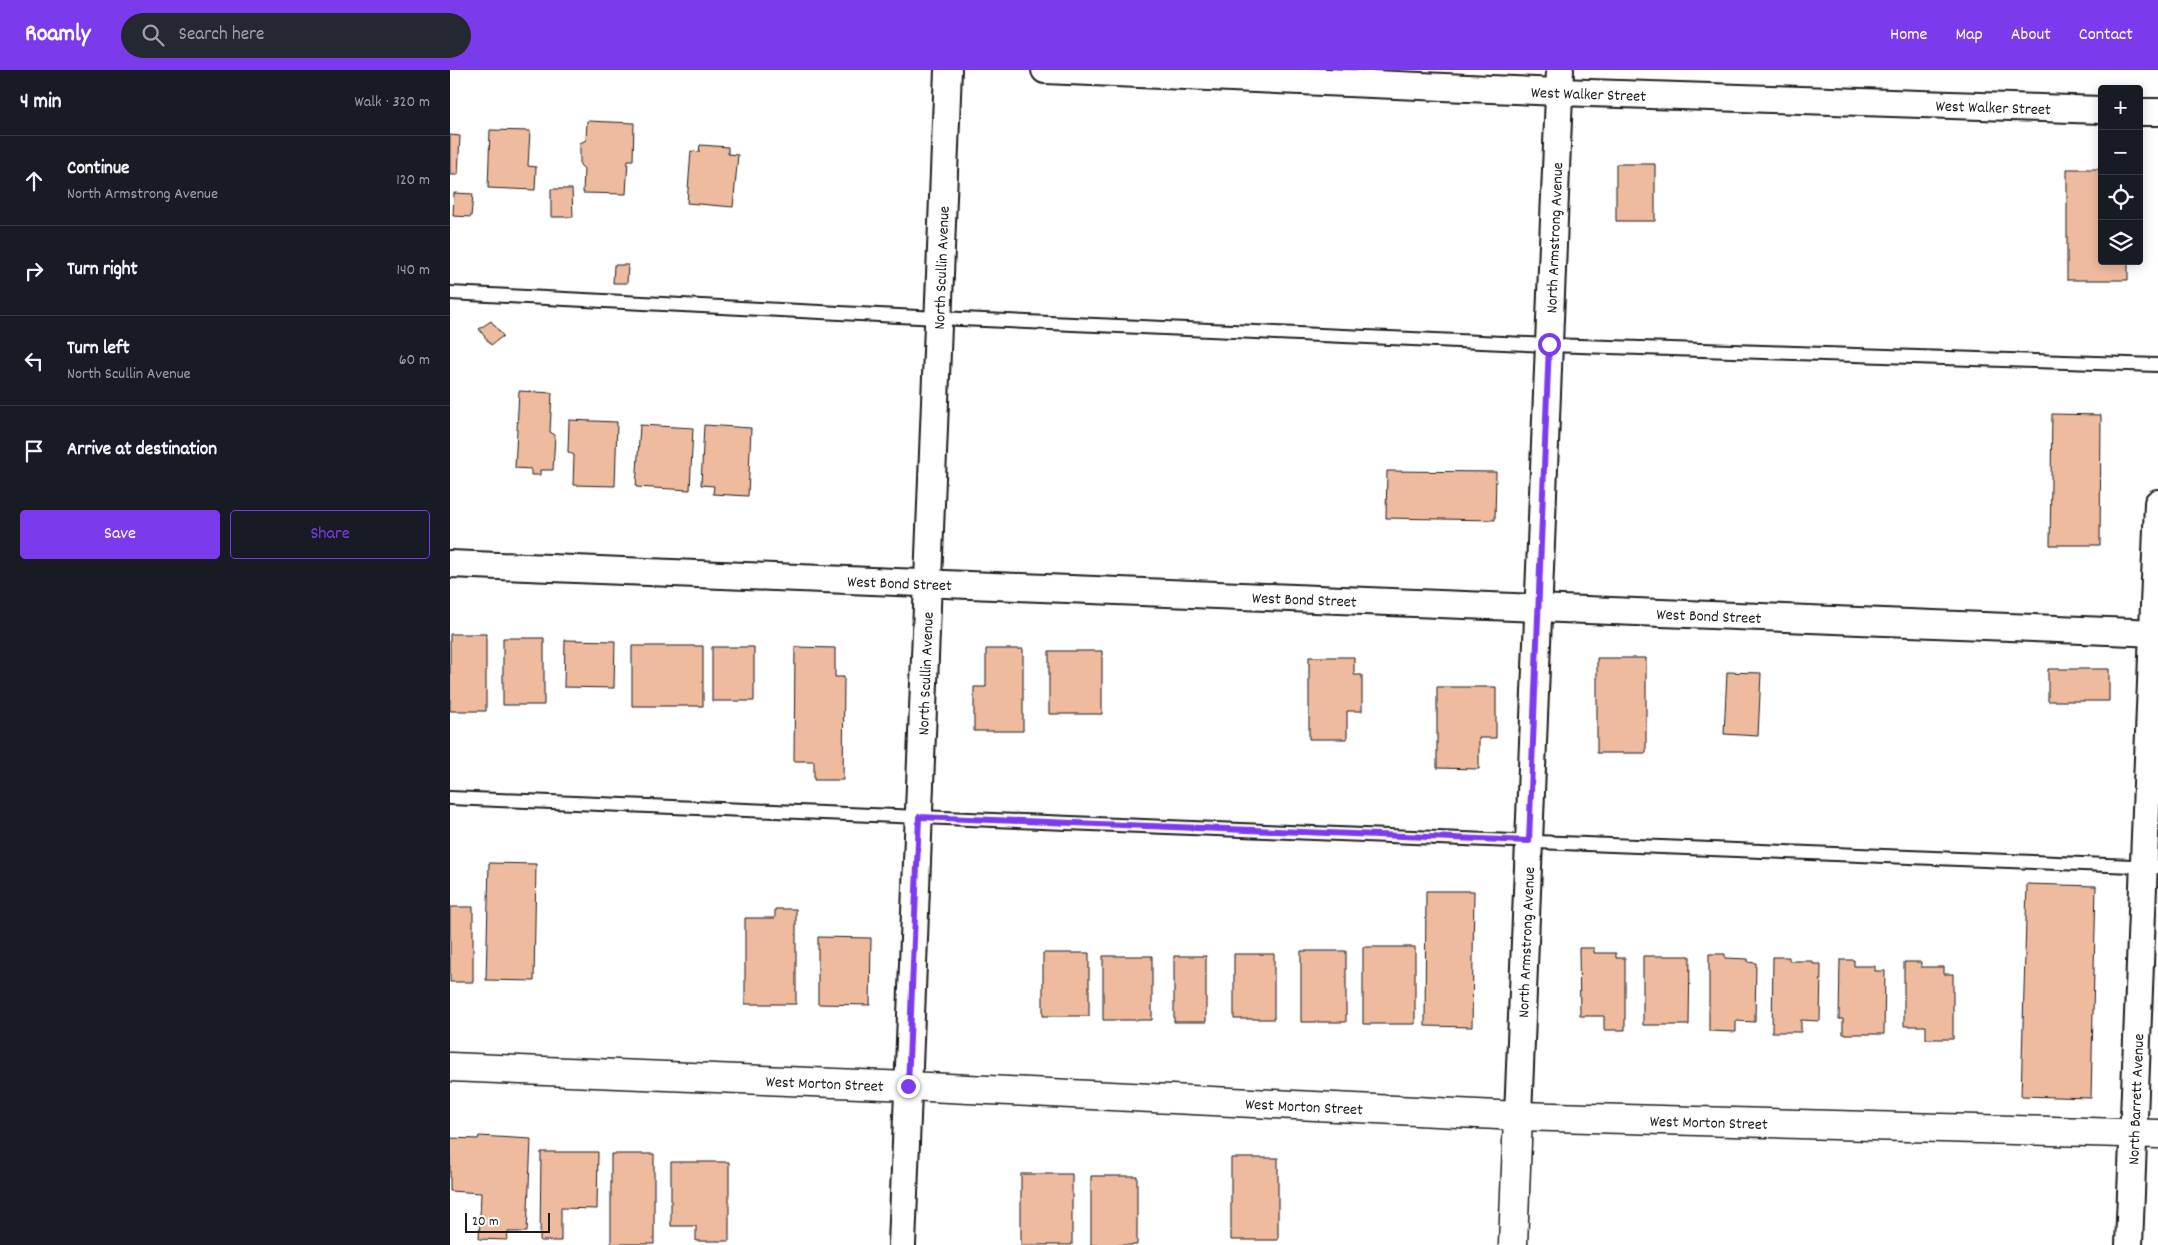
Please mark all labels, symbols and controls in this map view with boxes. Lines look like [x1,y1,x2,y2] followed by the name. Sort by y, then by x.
[121,13,471,58] search box
[25,18,91,52] text: Roamly
[139,21,167,49] icon: search
[179,22,264,49] text: Search here
[1890,23,1927,48] text: Home
[1955,23,1983,48] text: Map
[2011,23,2051,48] text: About
[2079,23,2133,48] text: Contact
[1530,82,1646,109] street label: West Walker Street
[2098,85,2143,265] map controls
[2098,85,2143,130] button: +
[20,88,62,118] text: 4 min
[354,91,430,114] text: Walk · 320 m
[1935,95,2051,122] street label: West Walker Street
[2098,130,2143,175] button: −
[67,156,129,183] text: Continue
[1541,162,1570,314] street label: North Armstrong Avenue
[20,167,48,195] icon: ahead
[396,169,430,192] text: 120 m
[2098,175,2143,220] button: locate
[67,183,218,206] text: North Armstrong Avenue
[929,206,957,330] street label: North Scullin Avenue
[2098,220,2143,265] button: layers
[20,257,48,285] icon: right
[67,257,138,284] text: Turn right
[396,259,430,282] text: 140 m
[1538,333,1561,356] route start
[67,336,130,363] text: Turn left
[20,347,48,375] icon: left
[399,349,430,372] text: 60 m
[67,363,191,386] text: North Scullin Avenue
[20,437,48,465] icon: arrive
[67,437,217,464] text: Arrive at destination
[20,510,220,559] button: Save
[230,510,430,559] button: Share
[847,571,952,598] street label: West Bond Street
[1251,587,1357,615] street label: West Bond Street
[1656,604,1762,631] street label: West Bond Street
[913,611,941,736] street label: North Scullin Avenue
[1513,866,1542,1018] street label: North Armstrong Avenue
[2123,1033,2151,1165] street label: North Barrett Avenue
[765,1071,884,1099] street label: West Morton Street
[897,1075,920,1098] route end
[1244,1094,1364,1122] street label: West Morton Street
[1649,1111,1768,1137] street label: West Morton Street
[465,1210,550,1233] scale bar
[472,1212,499,1232] text: 20 m

